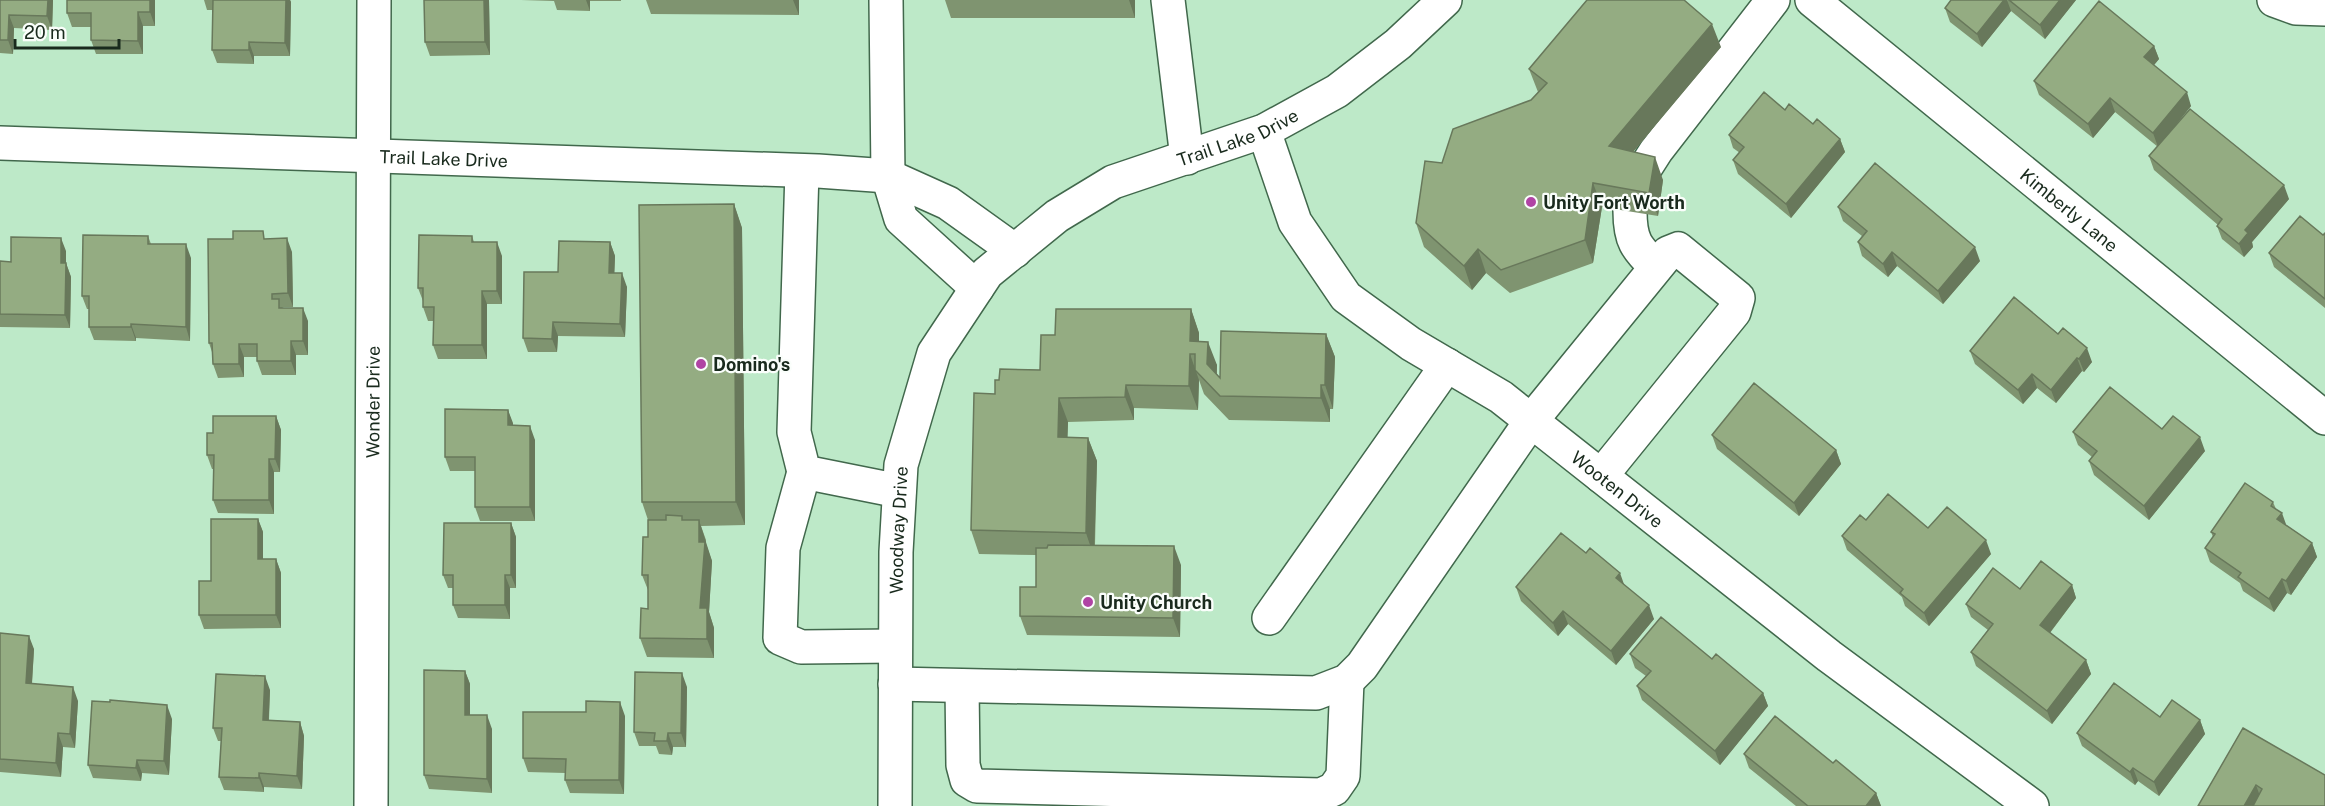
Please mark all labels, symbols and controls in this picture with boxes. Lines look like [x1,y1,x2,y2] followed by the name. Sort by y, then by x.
[15,12,118,50] scale bar
[24,22,66,43] text: 20 m
[1174,104,1302,170] street label: Trail Lake Drive
[379,145,508,171] street label: Trail Lake Drive
[2016,164,2123,256] street label: Kimberly Lane
[1543,192,1685,213] place label: Unity Fort Worth
[1524,195,1538,209] marker: Unity Fort Worth
[362,346,383,458] street label: Wonder Drive
[713,354,790,375] place label: Domino's
[694,357,708,371] marker: Domino's
[1567,446,1668,532] street label: Wooten Drive
[885,466,911,594] street label: Woodway Drive
[1100,592,1212,613] place label: Unity Church
[1081,595,1095,609] marker: Unity Church

